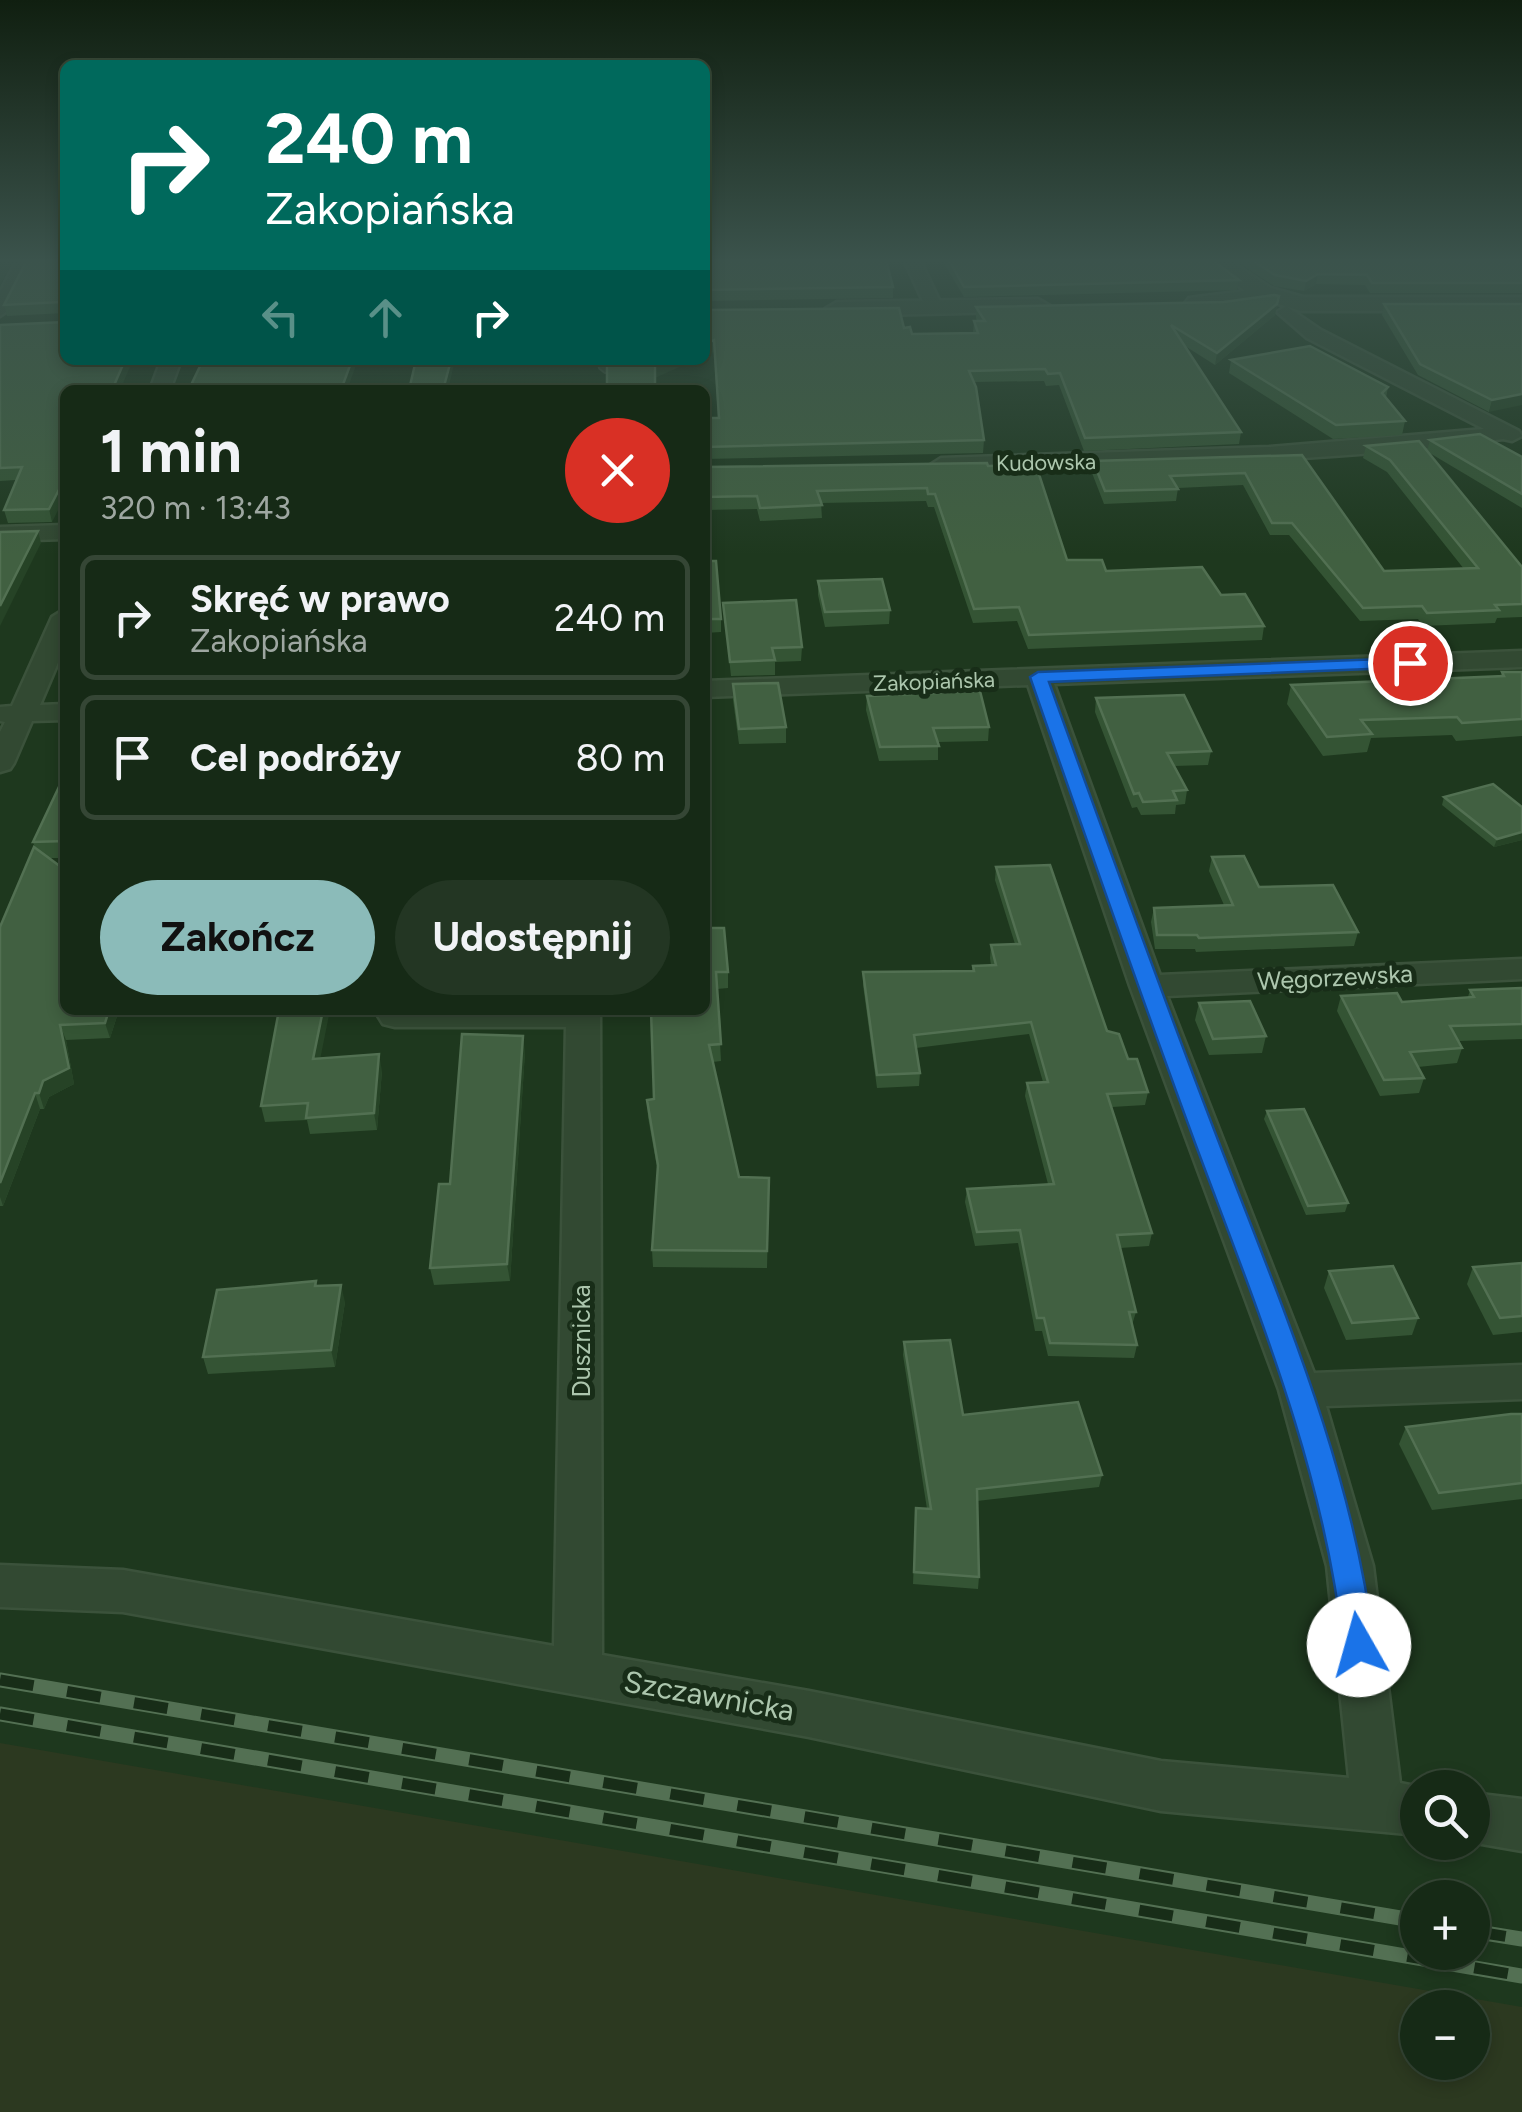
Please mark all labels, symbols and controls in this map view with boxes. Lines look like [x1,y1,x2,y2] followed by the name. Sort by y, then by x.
[265,96,473,181] text: 240 m
[100,100,230,230] icon: right
[265,181,515,235] text: Zakopiańska
[253,290,308,345] icon: left
[358,290,413,345] icon: ahead
[463,290,518,345] icon: right
[100,415,242,487] text: 1 min
[565,418,670,523] button: close
[996,448,1096,477] street label: Kudowska
[100,489,291,527] text: 320 m · 13:43
[190,576,450,622] text: Skręć w prawo
[105,590,160,645] icon: right
[554,595,665,641] text: 240 m
[1368,621,1453,706] pin
[190,622,367,660] text: Zakopiańska
[1383,636,1438,691] icon: arrive
[873,666,995,697] street label: Zakopiańska
[105,730,160,785] icon: arrive
[190,735,401,781] text: Cel podróży
[576,735,665,781] text: 80 m
[100,880,375,995] button: Zakończ
[395,880,670,995] button: Udostępnij
[1256,958,1414,996] street label: Węgorzewska
[566,1285,596,1397] street label: Dusznicka
[1307,1593,1411,1697] position arrow
[621,1662,797,1729] street label: Szczawnicka
[1400,1770,1490,2080] map controls
[1400,1770,1490,1860] button: search
[1400,1880,1490,1970] button: +
[1400,1990,1490,2080] button: −

